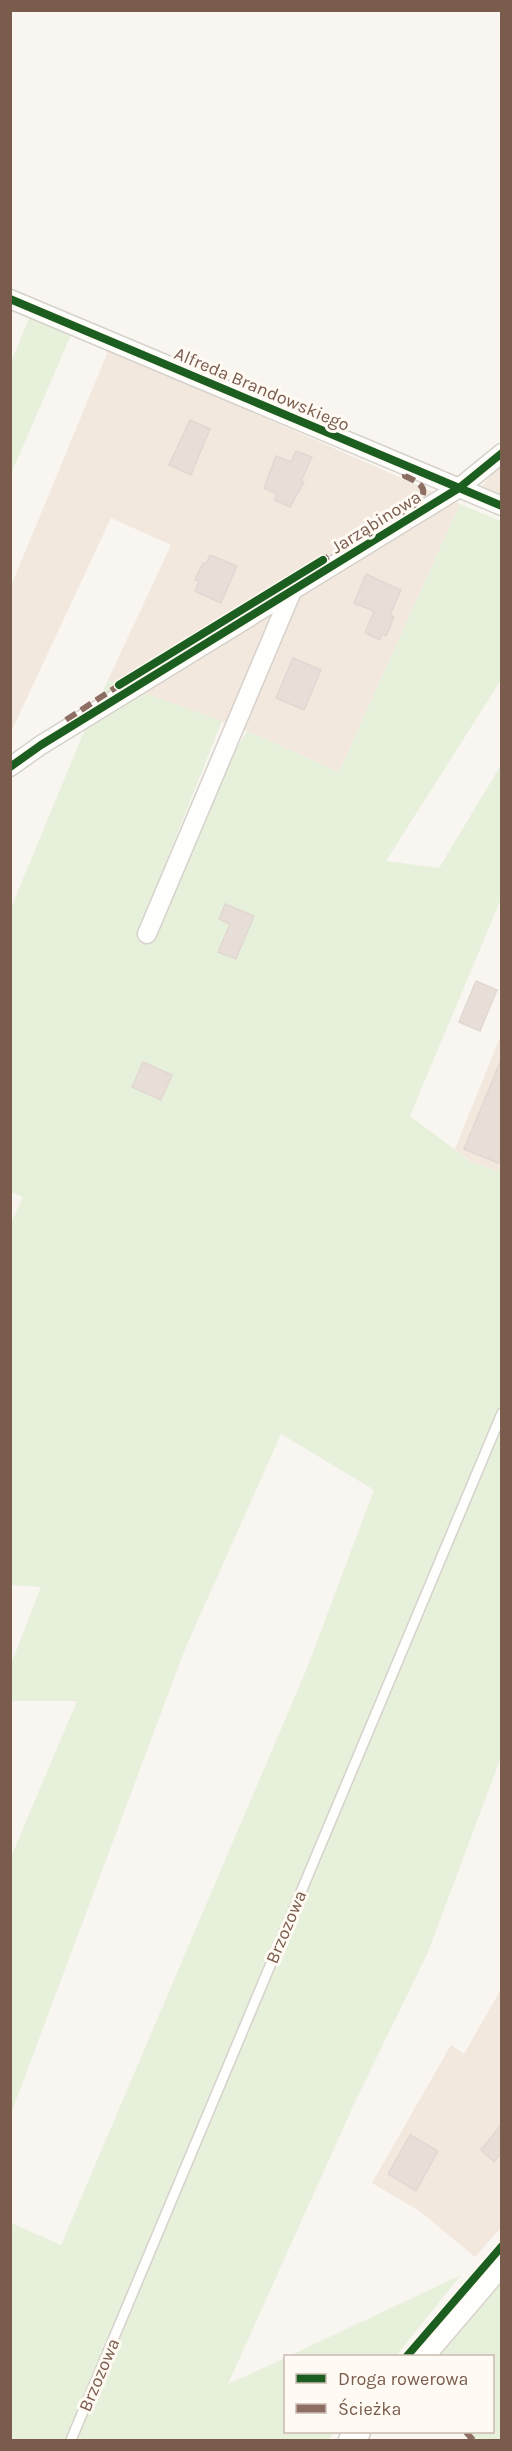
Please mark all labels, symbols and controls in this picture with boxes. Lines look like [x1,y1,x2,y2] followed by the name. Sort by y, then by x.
[171,342,353,436] street label: Alfreda Brandowskiego
[327,486,425,558] street label: Jarząbinowa
[261,1887,311,1967] street label: Brzozowa
[74,2335,124,2415] street label: Brzozowa
[284,2355,494,2433] legend
[338,2368,469,2390] text: Droga rowerowa
[338,2397,401,2420] text: Ścieżka

